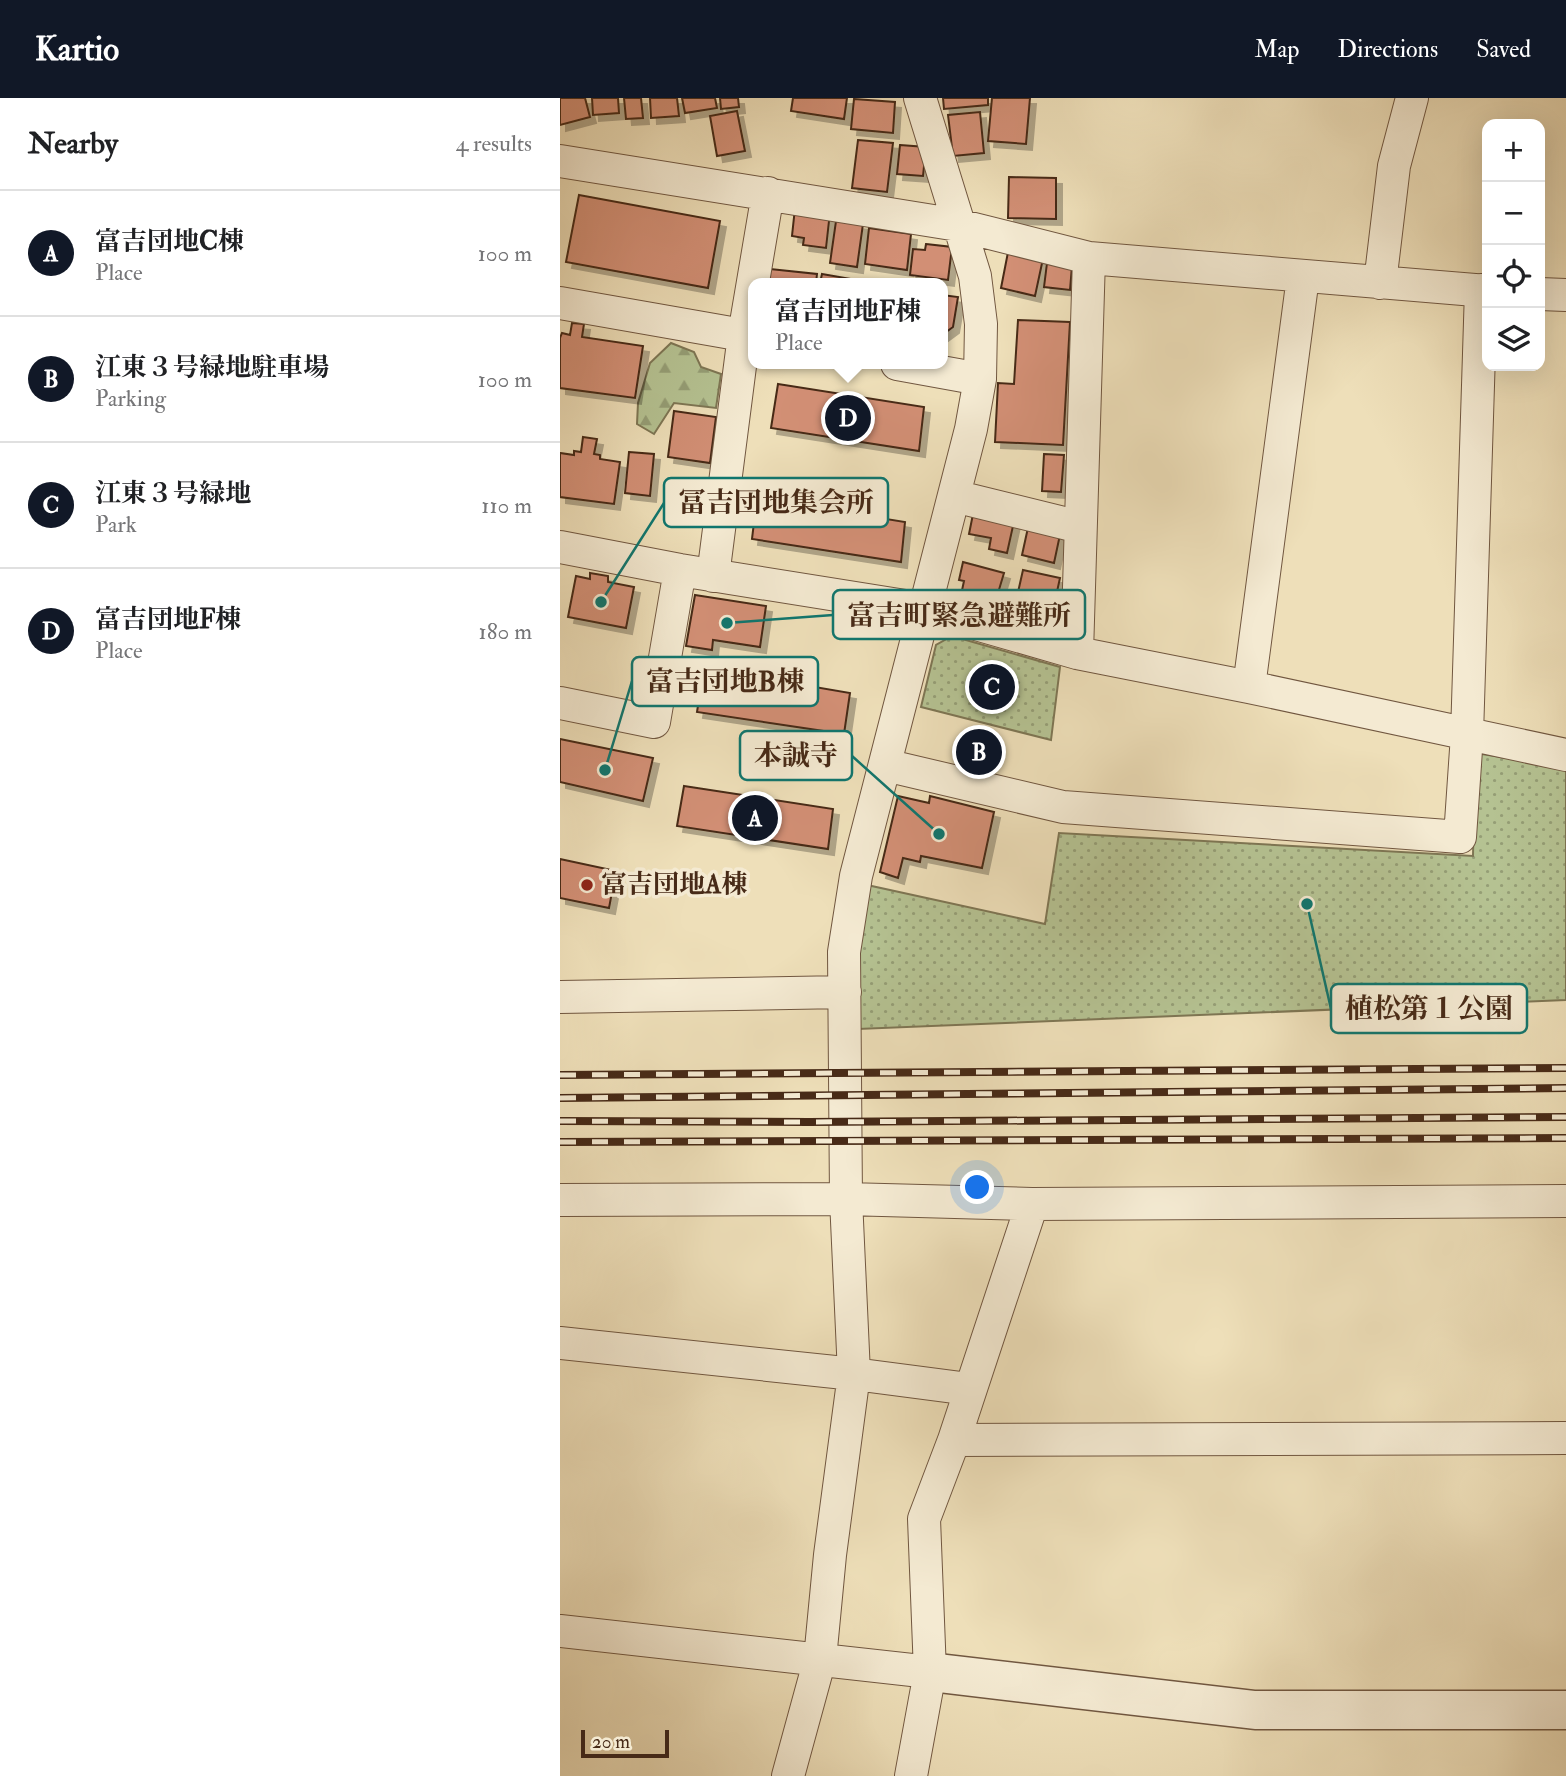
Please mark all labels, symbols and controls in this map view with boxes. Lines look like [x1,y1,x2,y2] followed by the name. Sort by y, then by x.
[35,29,119,70] text: Kartio
[1254,34,1299,65] text: Map
[1337,34,1438,65] text: Directions
[1476,34,1531,65] text: Saved
[1482,119,1545,371] map controls
[1482,119,1545,182] button: +
[28,125,118,162] text: Nearby
[456,129,532,158] text: 4 results
[1482,182,1545,245] button: −
[95,226,244,258] text: 富吉団地C棟
[44,239,58,268] text: A
[478,239,532,268] text: 100 m
[1482,245,1545,308] button: locate
[95,258,143,287] text: Place
[748,278,948,369] popup
[775,296,921,328] text: 富吉団地F棟
[1482,308,1545,371] button: layers
[775,328,823,357] text: Place
[95,352,329,384] text: 江東３号緑地駐車場
[43,365,59,394] text: B
[478,365,532,394] text: 100 m
[95,384,166,413] text: Parking
[825,392,871,444] pin: D
[95,478,251,510] text: 江東３号緑地
[664,478,888,527] callout: 冨吉団地集会所
[678,486,874,521] text: 冨吉団地集会所
[43,491,59,520] text: C
[481,491,532,520] text: 110 m
[95,510,137,539] text: Park
[833,590,1085,639] callout: 富吉町緊急避難所
[847,599,1071,634] text: 富吉町緊急避難所
[95,604,241,636] text: 富吉団地F棟
[42,617,60,646] text: D
[479,617,532,646] text: 180 m
[95,636,143,665] text: Place
[632,657,818,706] callout: 富吉団地B棟
[969,661,1015,713] pin: C
[646,665,804,700] text: 富吉団地B棟
[956,726,1002,778] pin: B
[740,731,852,780] callout: 本誠寺
[754,739,838,774] text: 本誠寺
[732,792,778,844] pin: A
[601,869,748,901] place label: 富吉団地A棟
[579,877,595,893] marker: 富吉団地A棟
[1331,984,1527,1033] callout: 植松第１公園
[1345,992,1513,1027] text: 植松第１公園
[960,1170,994,1204] your location
[581,1727,668,1759] scale bar
[592,1730,630,1754] text: 20 m

